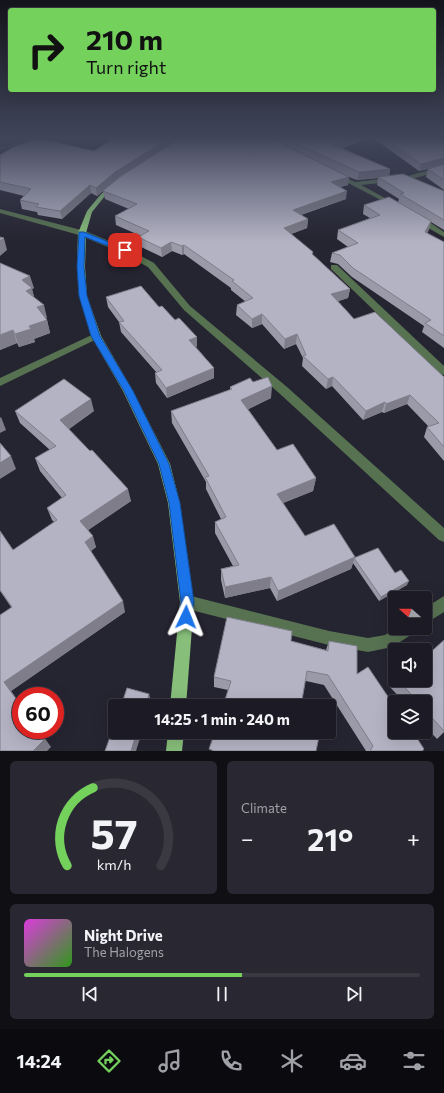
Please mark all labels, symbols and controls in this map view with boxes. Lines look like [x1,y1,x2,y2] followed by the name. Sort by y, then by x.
[86,22,163,56] text: 210 m
[20,24,72,76] icon: right
[86,56,166,78] text: Turn right
[108,233,142,267] pin
[114,239,136,261] icon: arrive
[388,591,432,635] north arrow
[388,591,432,739] map controls
[165,596,207,638] position arrow
[388,643,432,687] button: sound
[12,687,64,739] speed limit sign: 60
[388,695,432,739] button: layers
[154,710,290,728] text: 14:25 · 1 min · 240 m
[241,800,287,816] text: Climate
[90,806,137,857] text: 57
[307,820,353,857] text: 21°
[241,825,254,852] text: −
[407,825,420,852] text: +
[96,854,131,872] text: km/h
[84,926,163,944] text: Night Drive
[84,944,164,960] text: The Halogens
[79,983,101,1005] icon: previous
[211,983,233,1005] icon: pause
[343,983,365,1005] icon: next
[95,1047,123,1075] icon: directions
[156,1047,184,1075] icon: music
[217,1047,245,1075] icon: phone
[278,1047,306,1075] icon: climate
[339,1047,367,1075] icon: car
[400,1047,428,1075] icon: filters
[17,1050,62,1072] text: 14:24

